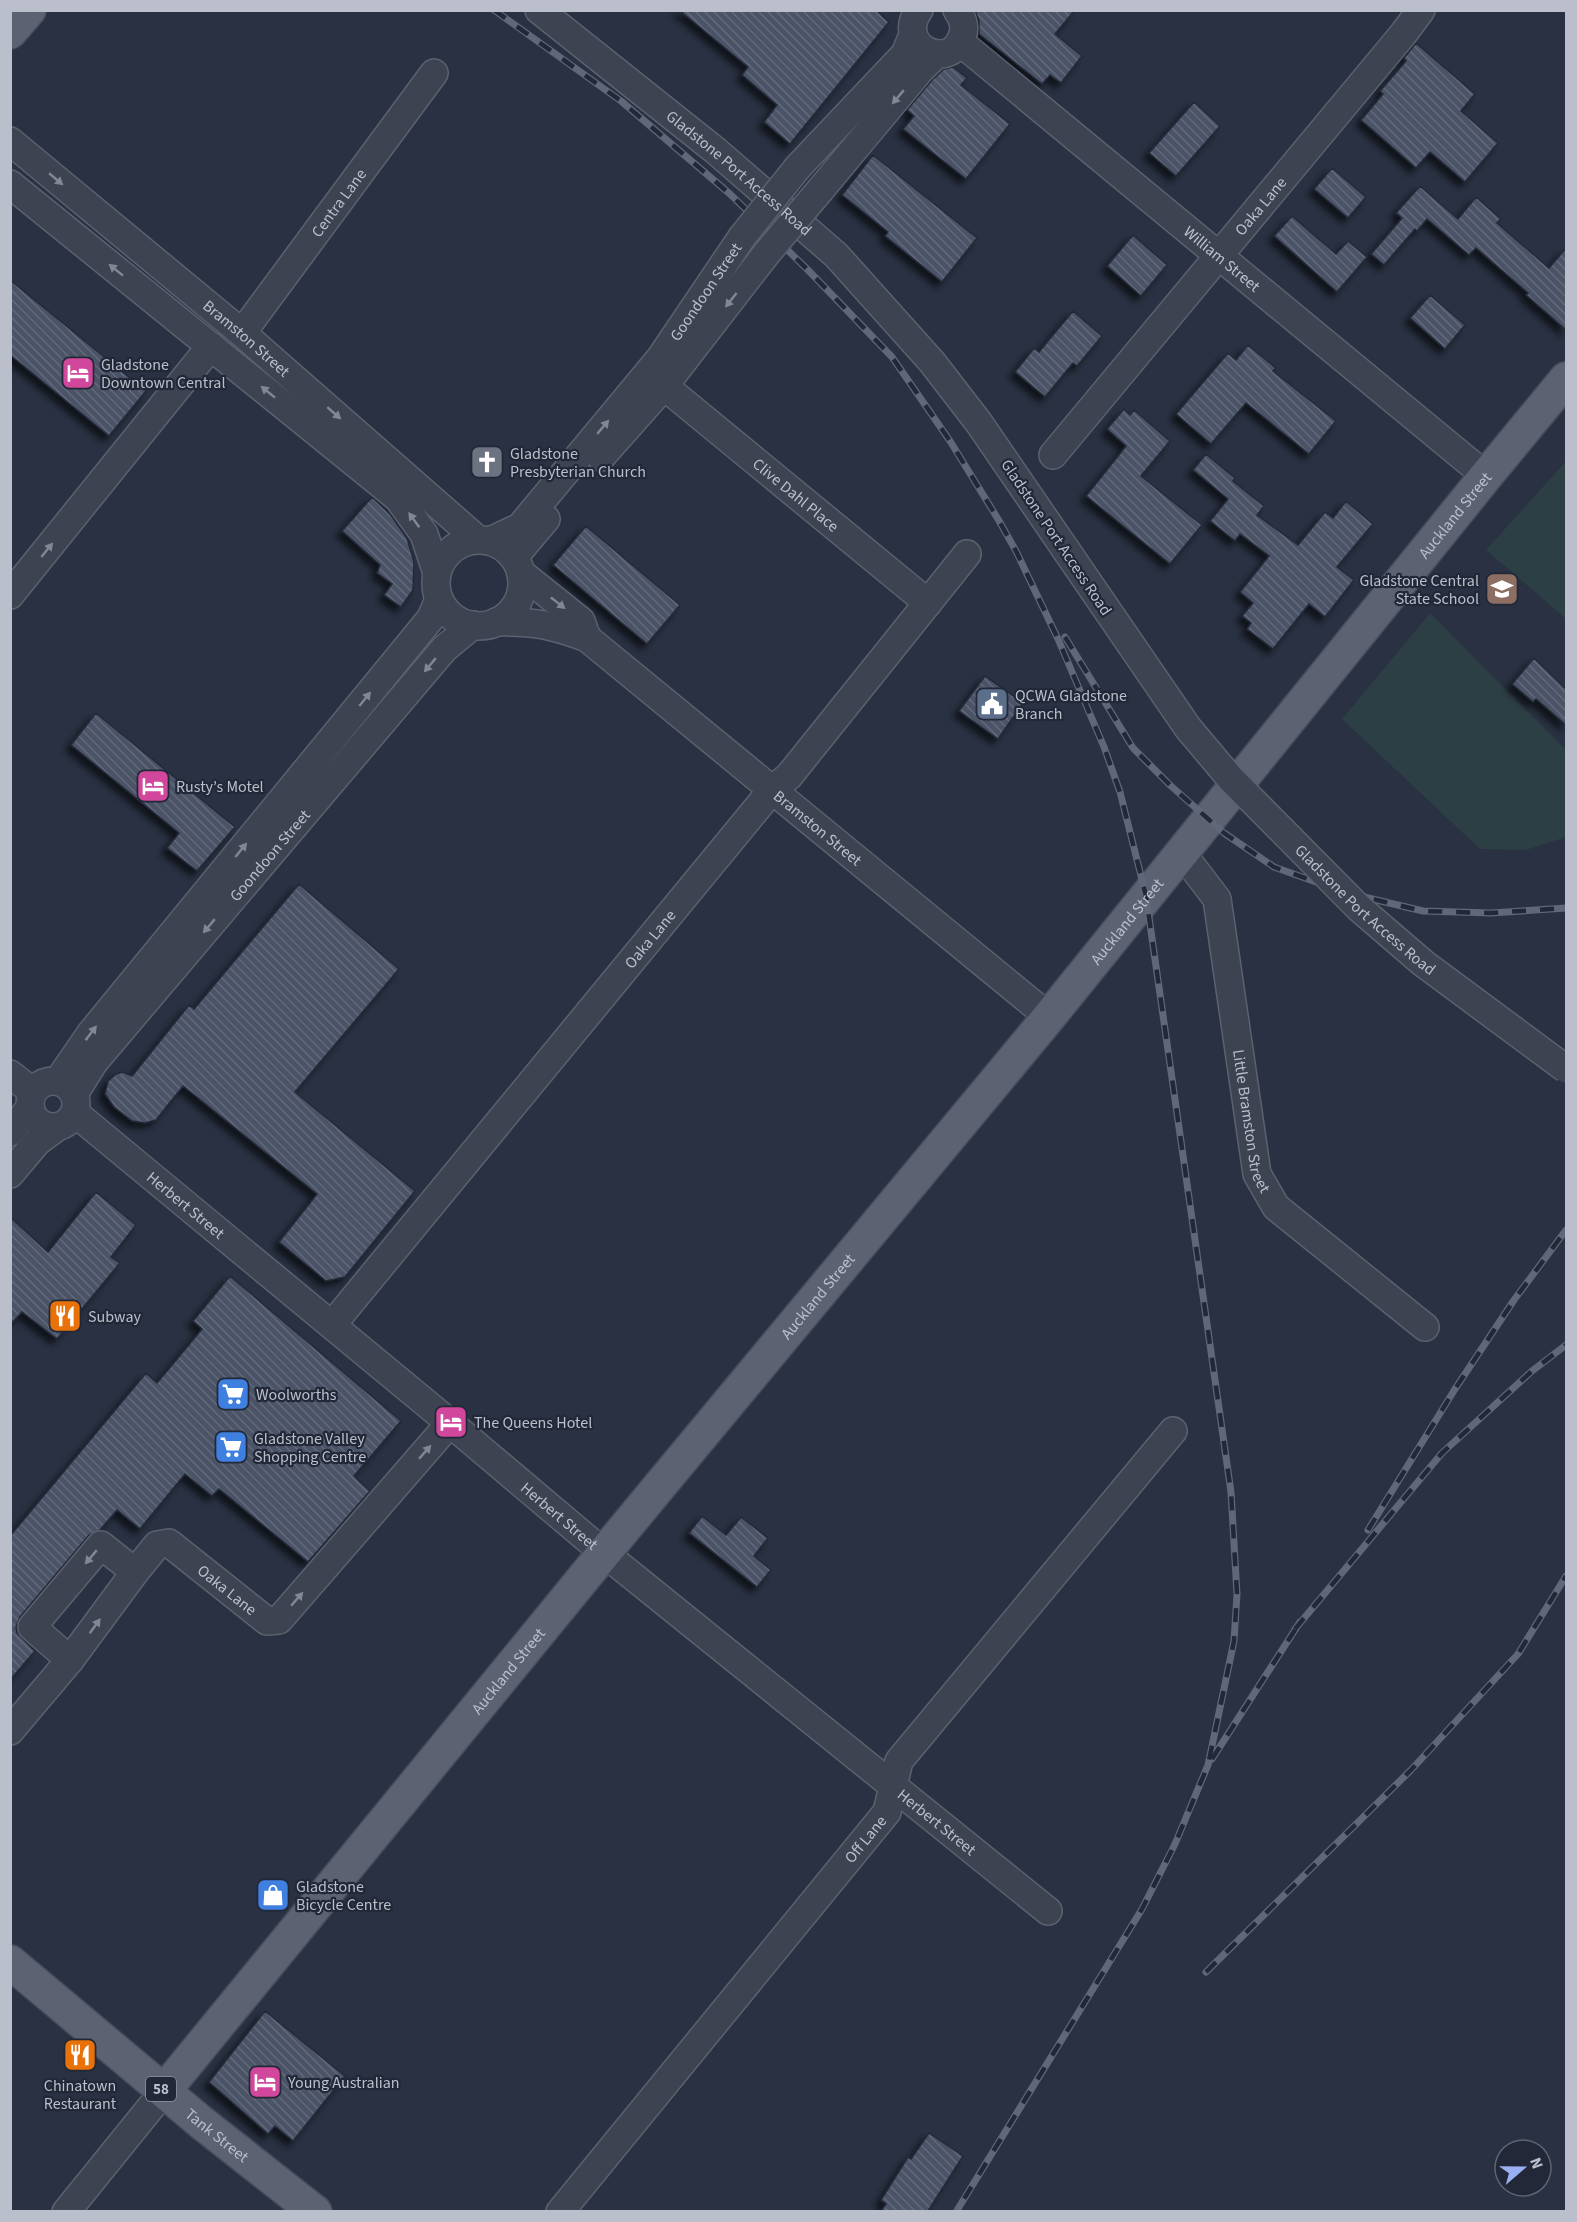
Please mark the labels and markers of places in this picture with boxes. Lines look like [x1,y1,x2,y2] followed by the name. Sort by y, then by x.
[101,354,226,394] place label: Gladstone Downtown Central
[60,355,96,391] hotel icon: Gladstone Downtown Central
[510,443,646,483] place label: Gladstone Presbyterian Church
[469,444,505,480] church icon: Gladstone Presbyterian Church
[1359,570,1479,610] place label: Gladstone Central State School
[1484,571,1520,607] school or university icon: Gladstone Central State School
[1015,685,1127,725] place label: QCWA Gladstone Branch
[974,686,1010,722] public building icon: QCWA Gladstone Branch
[135,768,171,804] hotel icon: Rusty’s Motel
[176,776,264,798] place label: Rusty’s Motel
[47,1298,83,1334] restaurant icon: Subway
[88,1306,141,1328] place label: Subway
[215,1376,251,1412] supermarket icon: Woolworths
[256,1384,337,1406] place label: Woolworths
[433,1404,469,1440] hotel icon: The Queens Hotel
[474,1412,592,1434] place label: The Queens Hotel
[254,1428,366,1468] place label: Gladstone Valley Shopping Centre
[213,1429,249,1465] supermarket icon: Gladstone Valley Shopping Centre
[296,1876,391,1916] place label: Gladstone Bicycle Centre
[255,1877,291,1913] shop icon: Gladstone Bicycle Centre
[62,2037,98,2073] restaurant icon: Chinatown Restaurant
[247,2064,283,2100] hotel icon: Young Australian
[287,2072,400,2094] place label: Young Australian
[44,2075,117,2115] place label: Chinatown Restaurant

